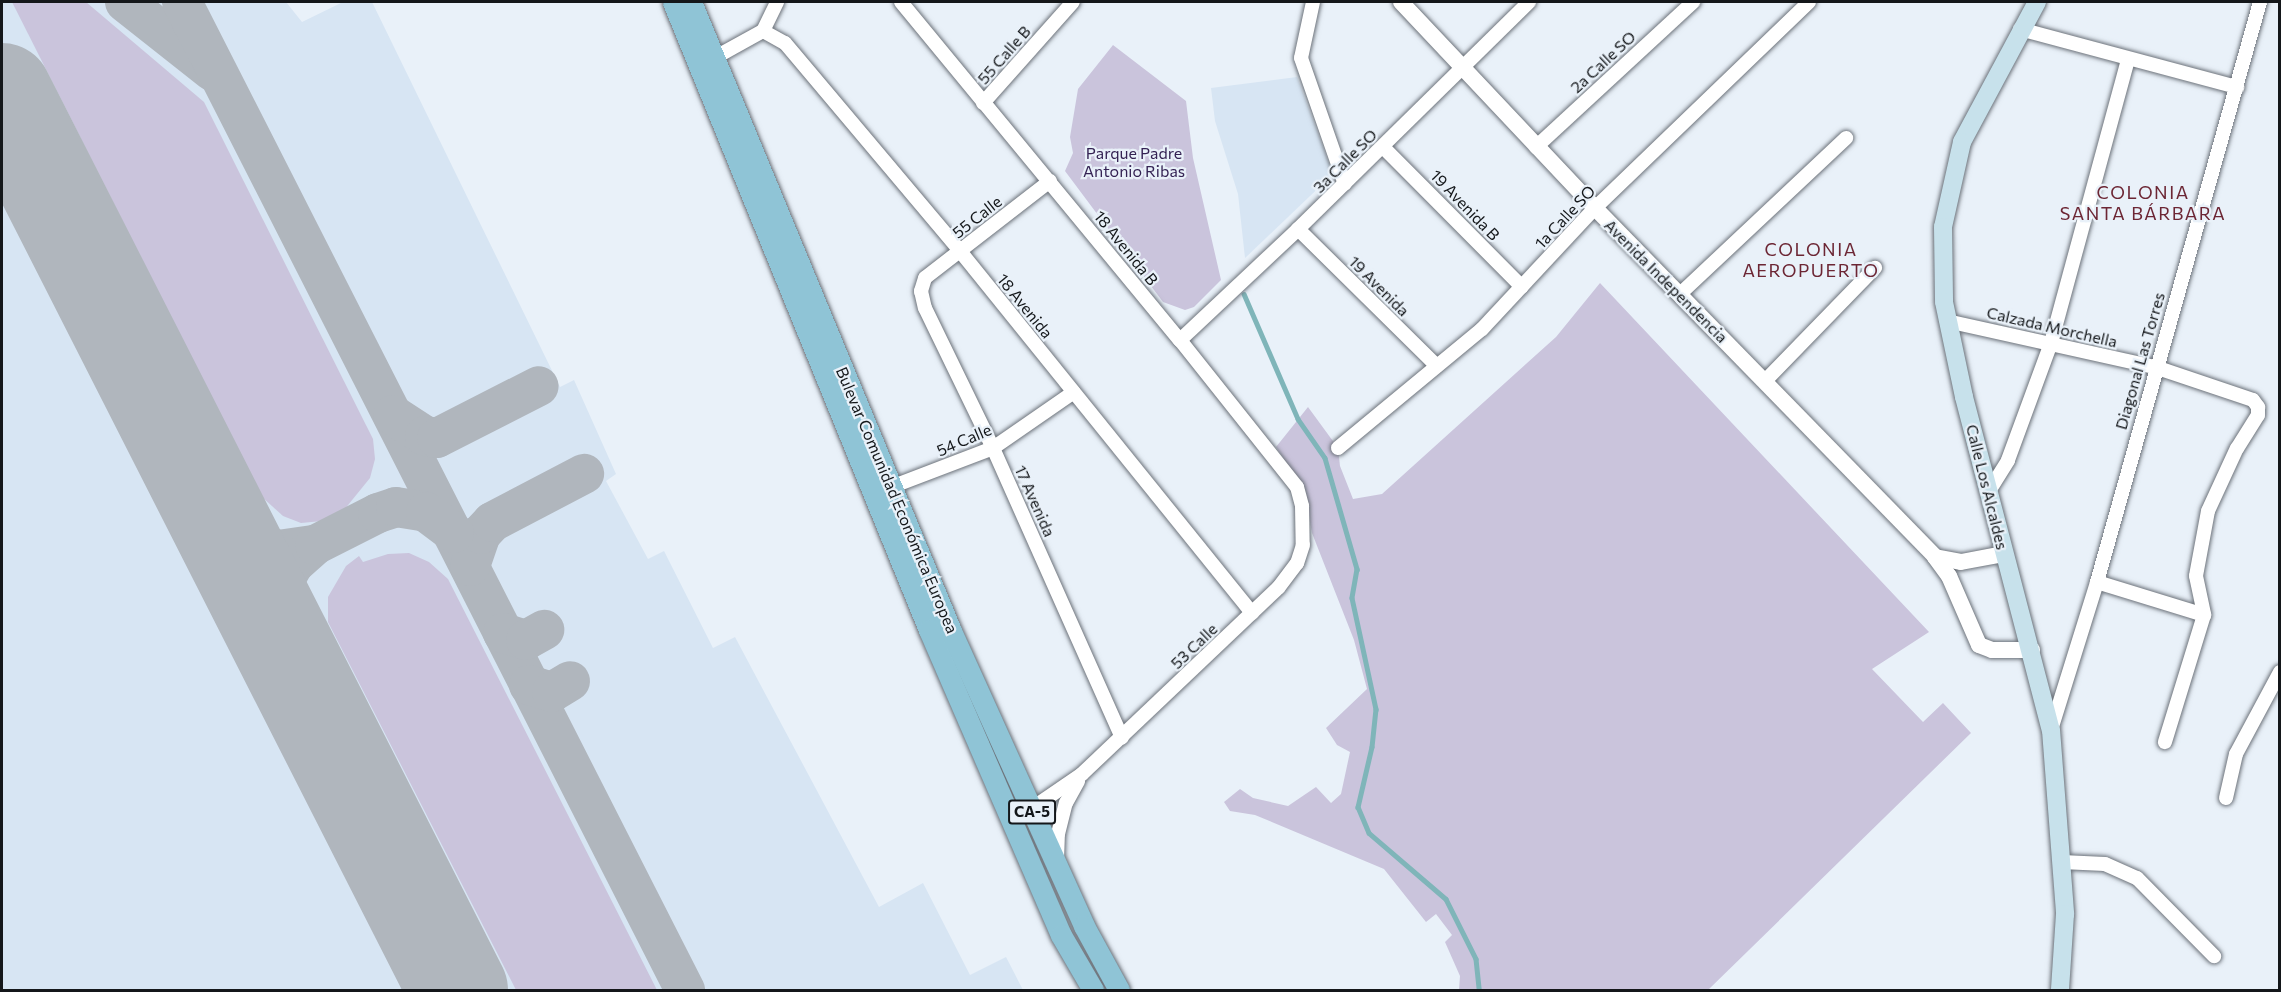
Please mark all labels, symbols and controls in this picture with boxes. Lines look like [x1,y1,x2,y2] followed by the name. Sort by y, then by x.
[974,22,1034,88] street label: 55 Calle B
[1567,27,1639,97] street label: 2a Calle SO
[1309,125,1381,197] street label: 3a Calle SO
[1083,143,1185,181] park label: Parque Padre Antonio Ribas
[1427,166,1503,244] street label: 19 Avenida B
[1531,181,1599,253] street label: 1a Calle SO
[2060,182,2226,224] district label: COLONIA SANTA BÁRBARA
[948,192,1006,242] street label: 55 Calle
[1090,207,1162,289] street label: 18 Avenida B
[1600,215,1732,347] street label: Avenida Independencia
[1742,239,1880,282] district label: COLONIA AEROPUERTO
[1345,252,1413,320] street label: 19 Avenida
[993,270,1057,342] street label: 18 Avenida
[2111,290,2169,432] street label: Diagonal Las Torres
[1985,303,2119,351] street label: Calzada Morchella
[832,364,962,636] street label: Bulevar Comunidad Económica Europea
[934,420,994,460] street label: 54 Calle
[1962,422,2012,552] street label: Calle Los Alcaldes
[1011,462,1059,540] street label: 17 Avenida
[1167,619,1221,673] street label: 53 Calle
[1008,800,1056,824] road number: CA-5

